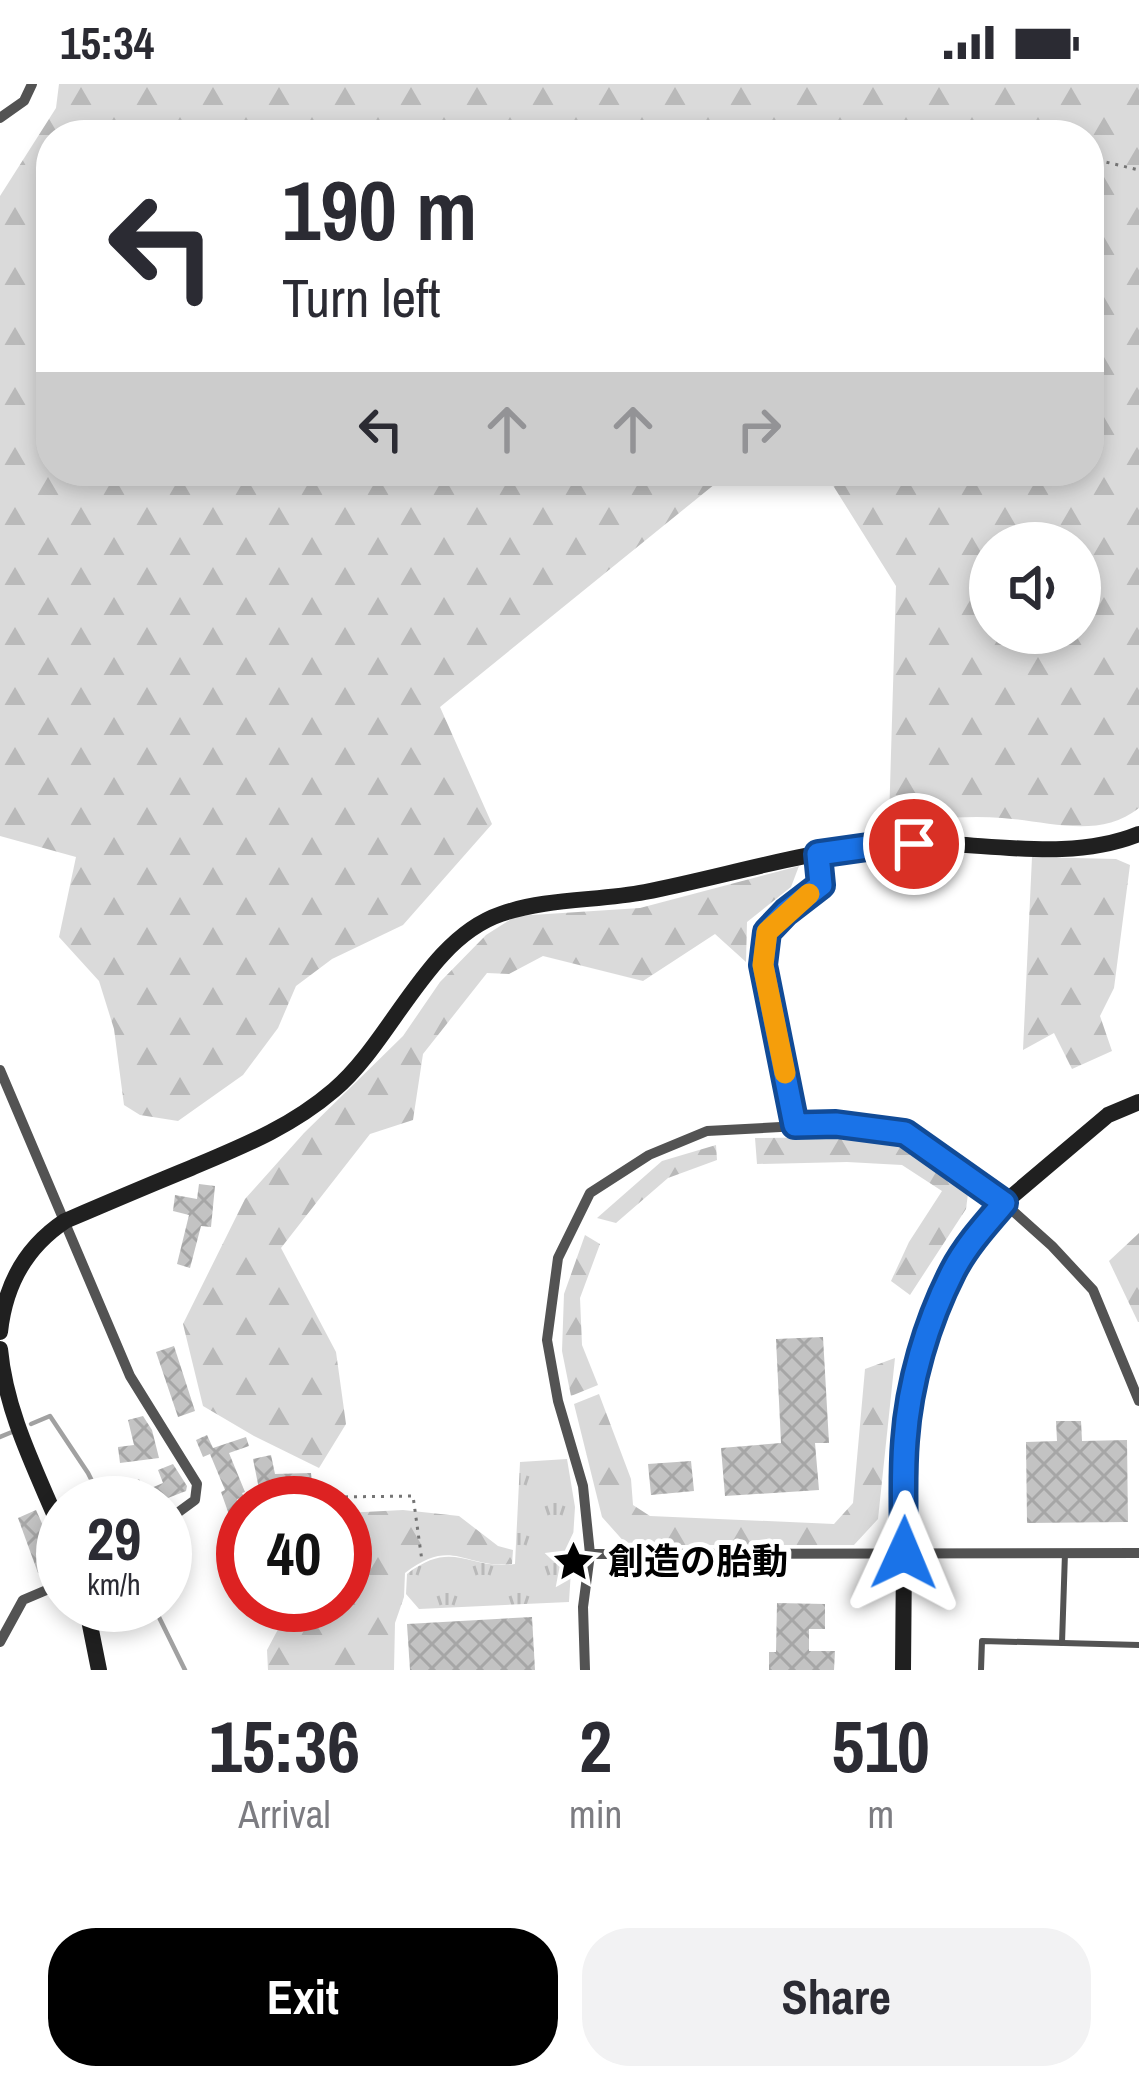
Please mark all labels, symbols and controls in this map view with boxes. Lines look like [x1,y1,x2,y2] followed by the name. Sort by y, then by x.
[60,12,154,73] text: 15:34
[282,153,477,266] text: 190 m
[84,168,240,324] icon: left
[282,261,441,334] text: Turn left
[348,396,414,462] icon: left
[474,396,540,462] icon: ahead
[600,396,666,462] icon: ahead
[726,396,792,462] icon: right
[969,522,1101,654] map controls
[969,522,1101,654] button: sound
[863,793,965,895] pin
[881,811,947,877] icon: arrive
[216,1476,372,1632] speed limit sign: 40
[841,1490,967,1616] position arrow
[87,1498,141,1579] text: 29
[608,1537,788,1585] place label: 創造の胎動
[551,1538,597,1584] place icon: 創造の胎動
[87,1564,141,1604] text: km/h
[209,1697,360,1794] text: 15:36
[579,1697,612,1794] text: 2
[831,1697,930,1794] text: 510
[238,1788,331,1840] text: Arrival
[569,1788,622,1840] text: min
[867,1788,894,1840] text: m
[48,1928,558,2066] button: Exit
[582,1928,1091,2066] button: Share

